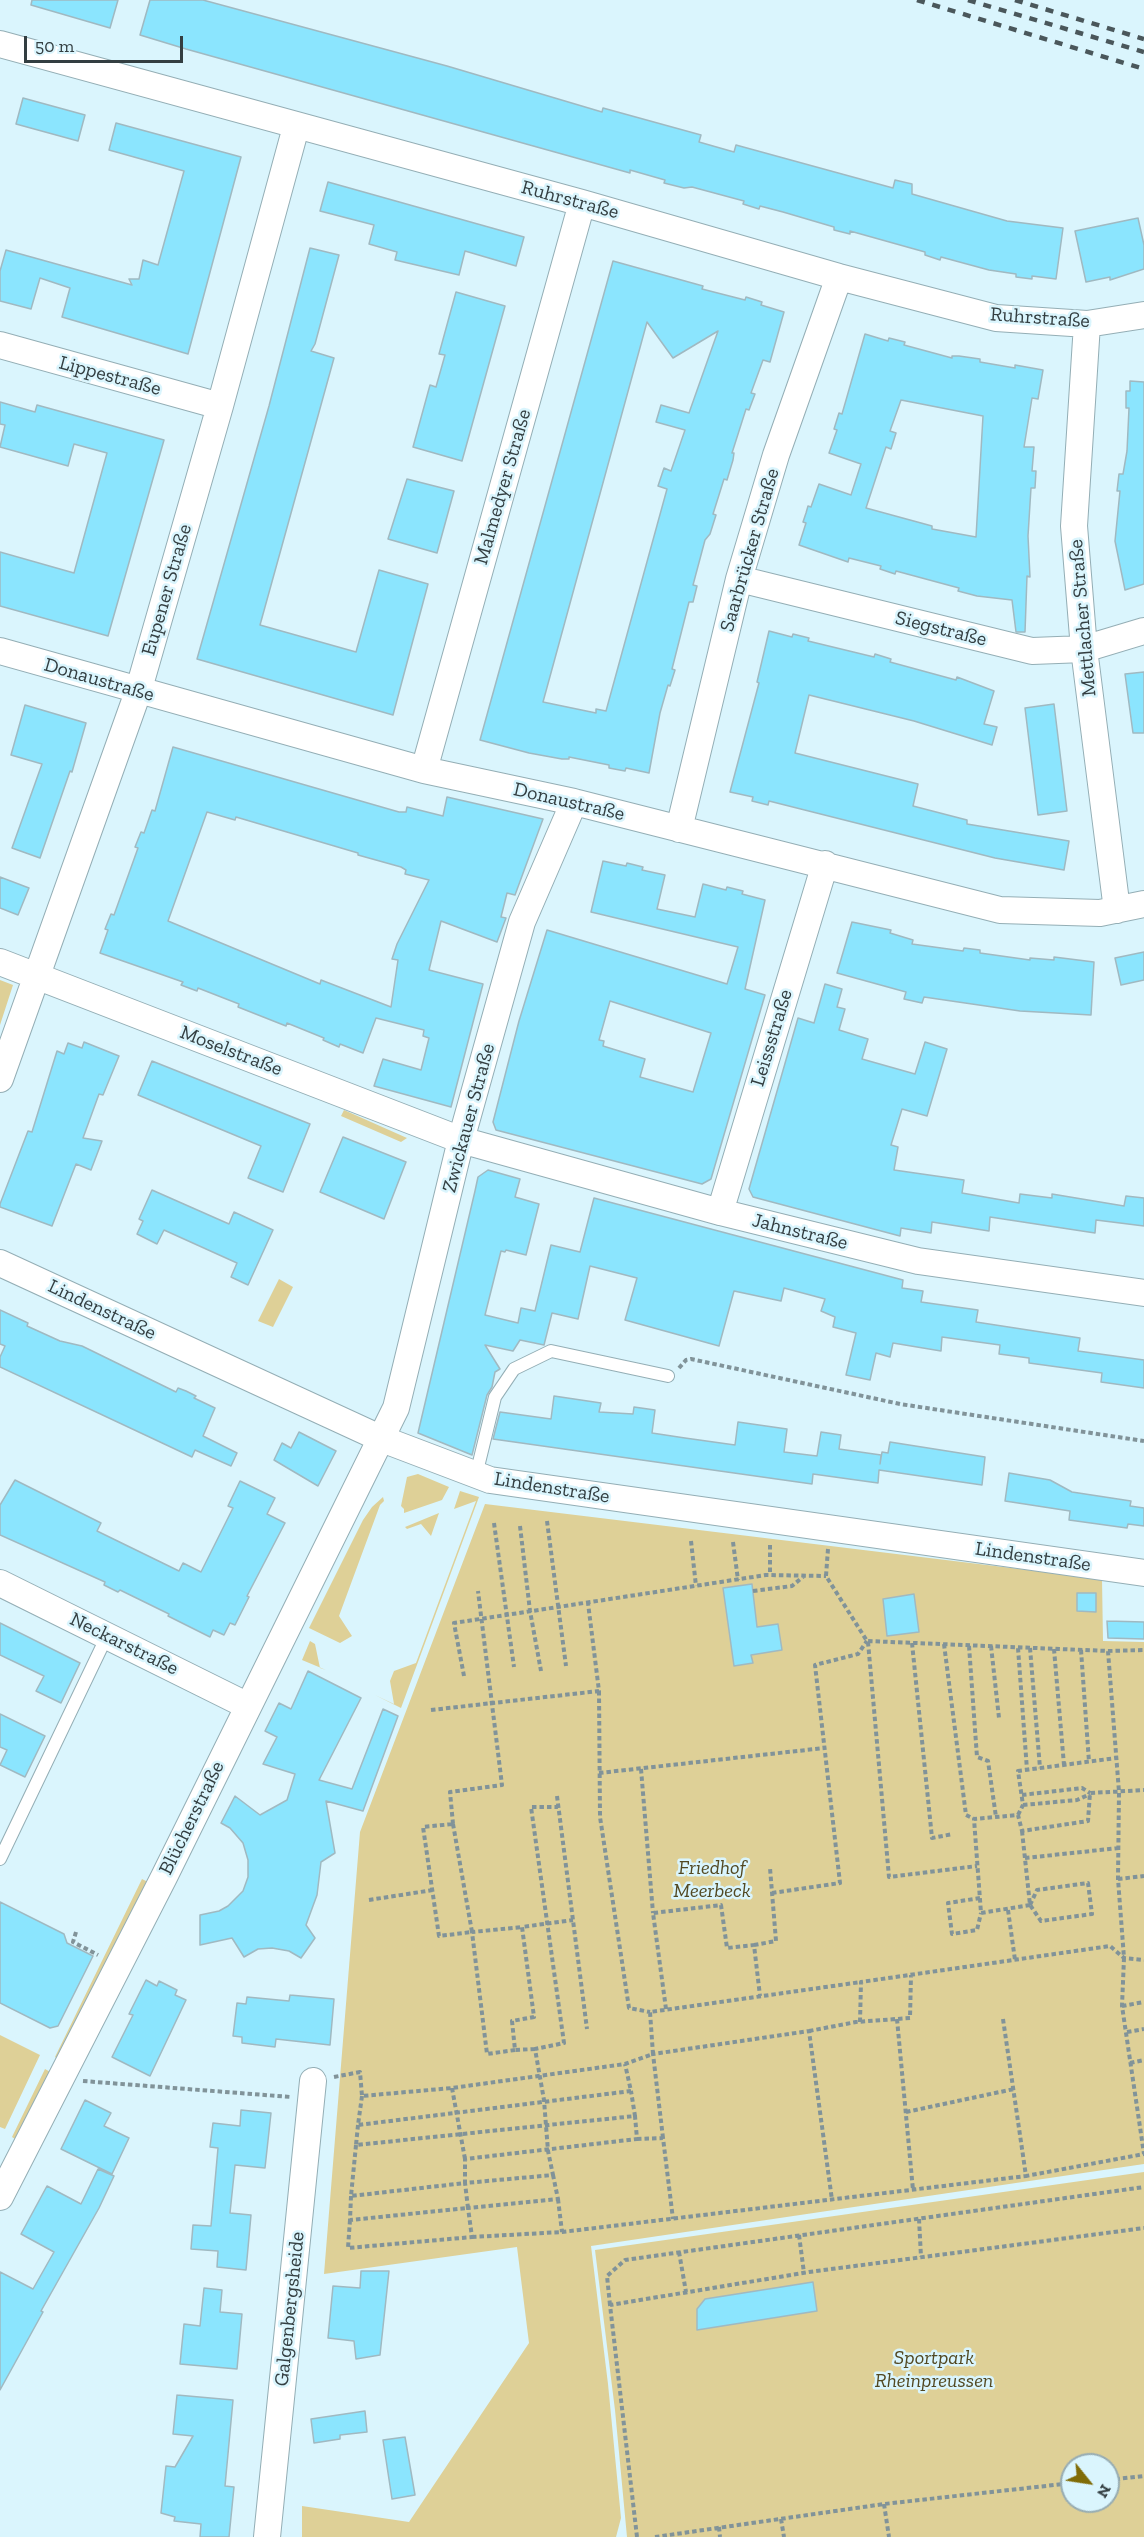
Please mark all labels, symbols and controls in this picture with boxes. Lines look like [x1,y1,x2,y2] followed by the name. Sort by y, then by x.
[27,24,186,62] scale bar
[35,35,74,57] text: 50 m
[519,175,621,225] street label: Ruhrstraße
[989,303,1091,333] street label: Ruhrstraße
[56,351,164,401] street label: Lippestraße
[469,406,537,568] street label: Malmedyer Straße
[715,466,785,634] street label: Saarbrücker Straße
[137,521,197,659] street label: Eupener Straße
[1064,538,1102,698] street label: Mettlacher Straße
[893,606,989,652] street label: Siegstraße
[41,653,157,707] street label: Donaustraße
[511,778,627,826] street label: Donaustraße
[746,987,798,1089] street label: Leissstraße
[176,1021,286,1081] street label: Moselstraße
[438,1041,500,1195] street label: Zwickauer Straße
[750,1209,850,1255] street label: Jahnstraße
[44,1275,160,1345] street label: Lindenstraße
[493,1467,611,1509] street label: Lindenstraße
[974,1537,1092,1577] street label: Lindenstraße
[66,1607,182,1681] street label: Neckarstraße
[154,1757,230,1879] street label: Blücherstraße
[673,1856,751,1903] park label: Friedhof Meerbeck
[270,2230,310,2388] street label: Galgenbergsheide
[875,2346,993,2393] park label: Sportpark Rheinpreussen
[1060,2453,1120,2513] north arrow
[1093,2481,1116,2501] text: N

